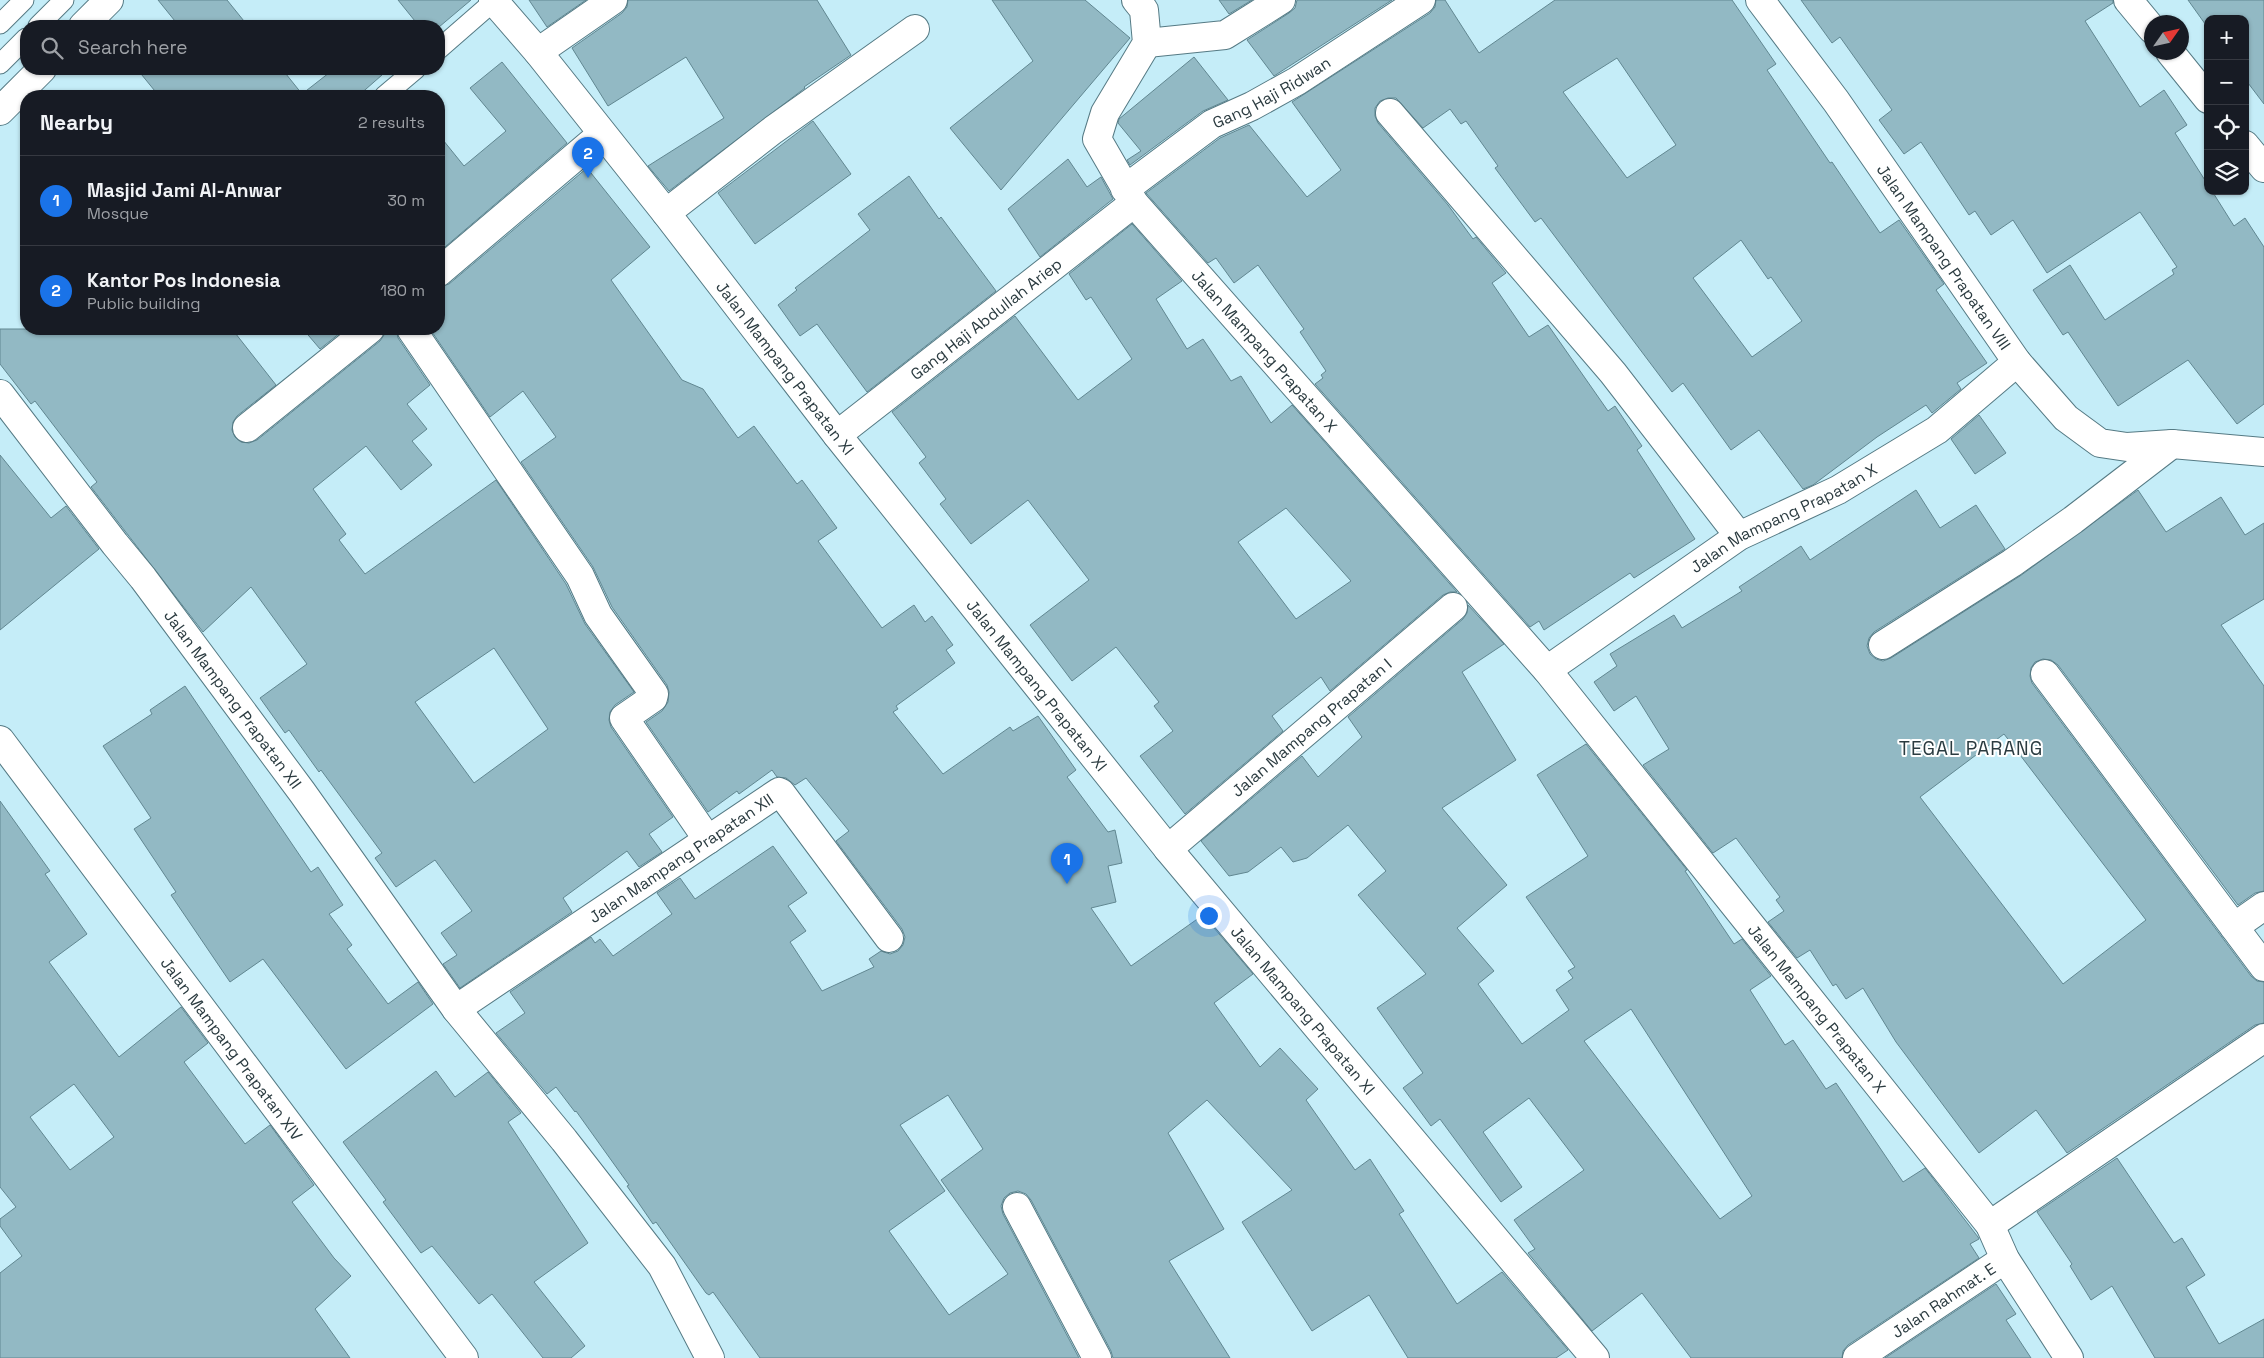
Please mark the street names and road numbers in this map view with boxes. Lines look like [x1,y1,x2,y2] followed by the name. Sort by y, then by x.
[1209,52,1335,133] street label: Gang Haji Ridwan
[1872,160,2015,354] street label: Jalan Mampang Prapatan VIII
[906,253,1066,385] street label: Gang Haji Abdullah Ariep
[1187,265,1342,437] street label: Jalan Mampang Prapatan X
[711,277,859,459] street label: Jalan Mampang Prapatan XI
[1686,459,1881,578] street label: Jalan Mampang Prapatan X
[962,595,1112,776] street label: Jalan Mampang Prapatan XI
[159,606,306,793] street label: Jalan Mampang Prapatan XII
[1227,654,1396,802] street label: Jalan Mampang Prapatan I
[585,789,778,928] street label: Jalan Mampang Prapatan XII
[1743,920,1890,1097] street label: Jalan Mampang Prapatan X
[1226,922,1380,1099] street label: Jalan Mampang Prapatan XI
[156,953,307,1145] street label: Jalan Mampang Prapatan XIV
[1888,1258,2000,1343] street label: Jalan Rahmat. E

